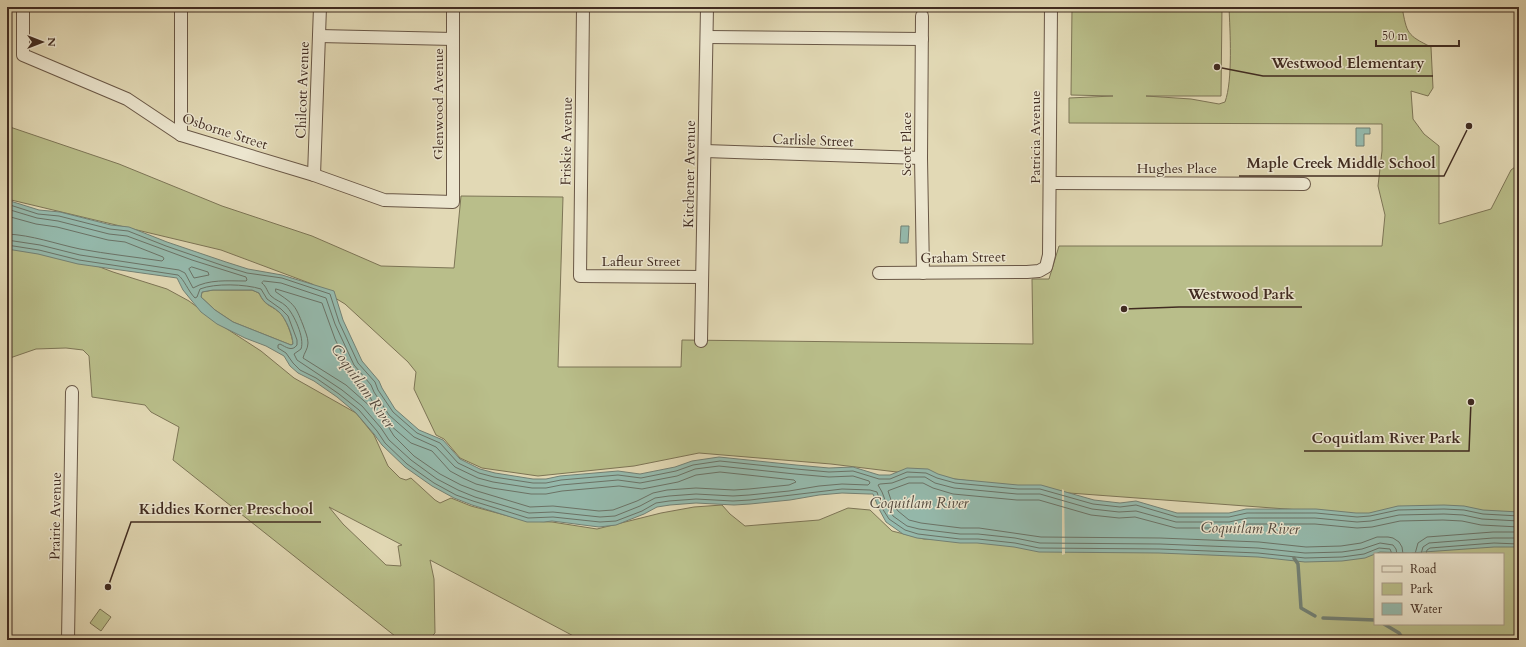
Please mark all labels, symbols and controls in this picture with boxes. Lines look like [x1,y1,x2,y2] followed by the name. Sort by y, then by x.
[22,22,62,62] north arrow
[1376,22,1459,48] scale bar
[1382,28,1409,44] text: 50 m
[44,37,59,47] text: N
[291,41,314,139] street label: Chilcott Avenue
[429,48,448,160] street label: Glenwood Avenue
[1263,49,1433,76] callout: Westwood Elementary
[1270,53,1425,73] text: Westwood Elementary
[1026,90,1045,184] street label: Patricia Avenue
[556,97,577,185] street label: Friskie Avenue
[180,109,271,154] street label: Osborne Street
[897,112,916,176] street label: Scott Place
[679,120,700,228] street label: Kitchener Avenue
[772,130,855,151] street label: Carlisle Street
[1239,149,1444,176] callout: Maple Creek Middle School
[1246,153,1436,173] text: Maple Creek Middle School
[1137,159,1217,178] street label: Hughes Place
[920,247,1006,268] street label: Graham Street
[601,252,681,271] street label: Lafleur Street
[1179,280,1302,307] callout: Westwood Park
[1187,284,1295,304] text: Westwood Park
[326,340,400,433] water label: Coquitlam River
[1304,424,1469,451] callout: Coquitlam River Park
[1311,428,1461,448] text: Coquitlam River Park
[45,472,66,560] street label: Prairie Avenue
[870,493,970,513] water label: Coquitlam River
[131,495,321,522] callout: Kiddies Korner Preschool
[139,499,314,519] text: Kiddies Korner Preschool
[1200,517,1301,539] water label: Coquitlam River
[1374,553,1504,625] legend
[1410,561,1437,577] text: Road
[1410,581,1434,597] text: Park
[1409,601,1443,617] text: Water

